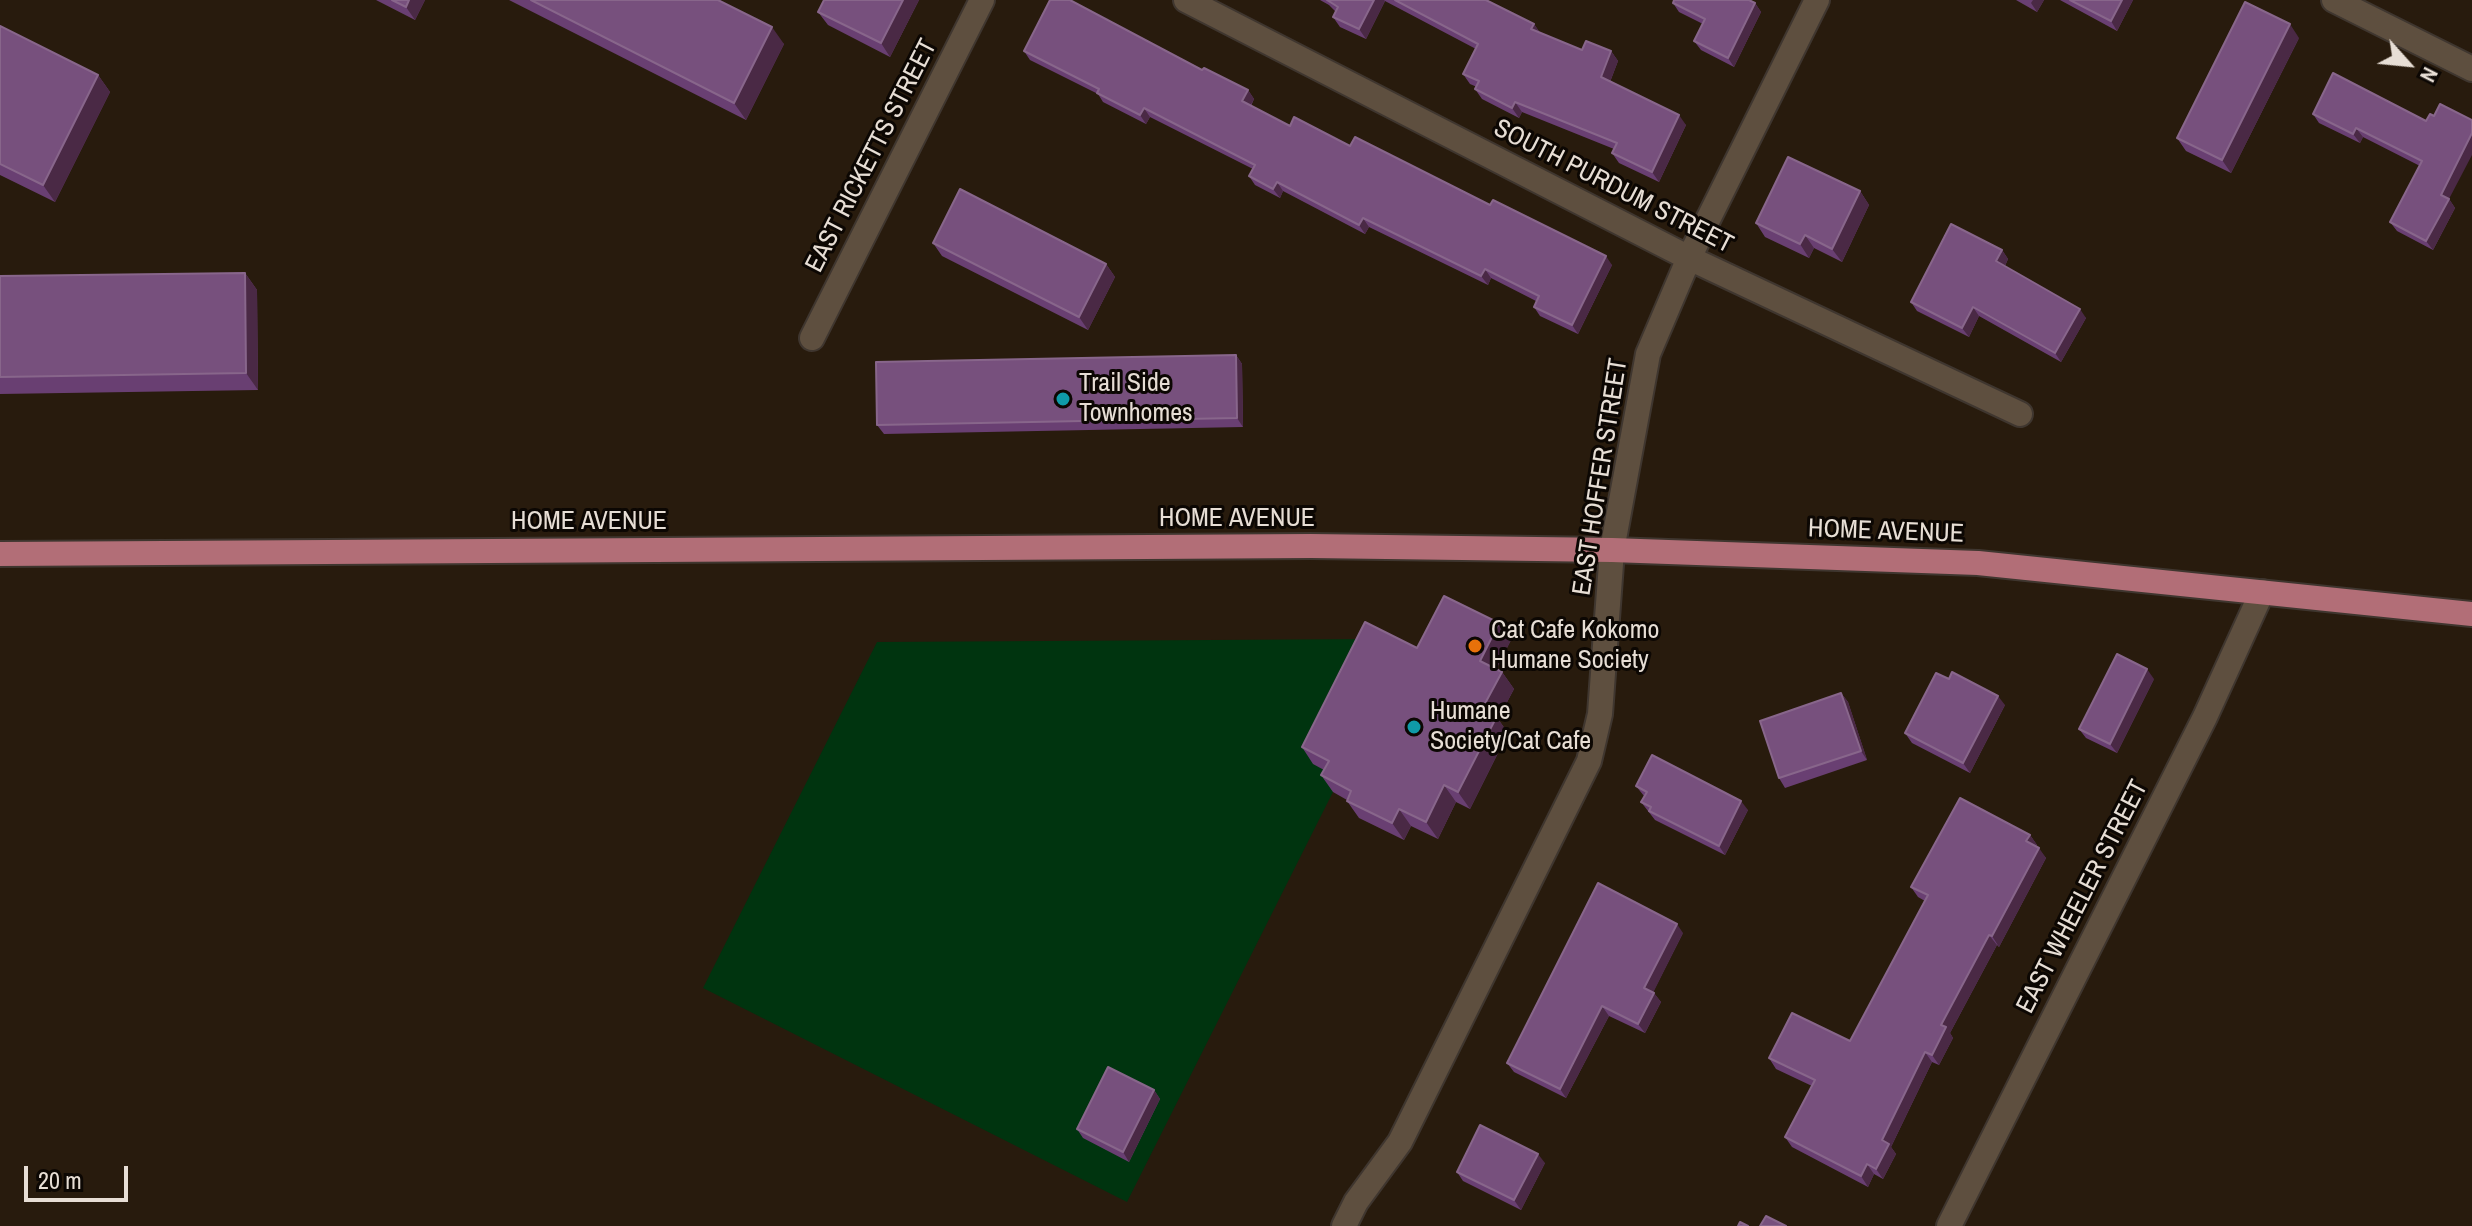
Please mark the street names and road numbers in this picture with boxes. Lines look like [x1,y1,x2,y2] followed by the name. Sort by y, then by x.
[800,34,944,278] street label: EAST RICKETTS STREET
[1488,113,1738,261] street label: SOUTH PURDUM STREET
[1567,356,1635,598] street label: EAST HOFFER STREET
[1159,503,1315,535] street label: HOME AVENUE
[511,506,667,538] street label: HOME AVENUE
[1808,514,1964,550] street label: HOME AVENUE
[2011,775,2155,1019] street label: EAST WHEELER STREET

